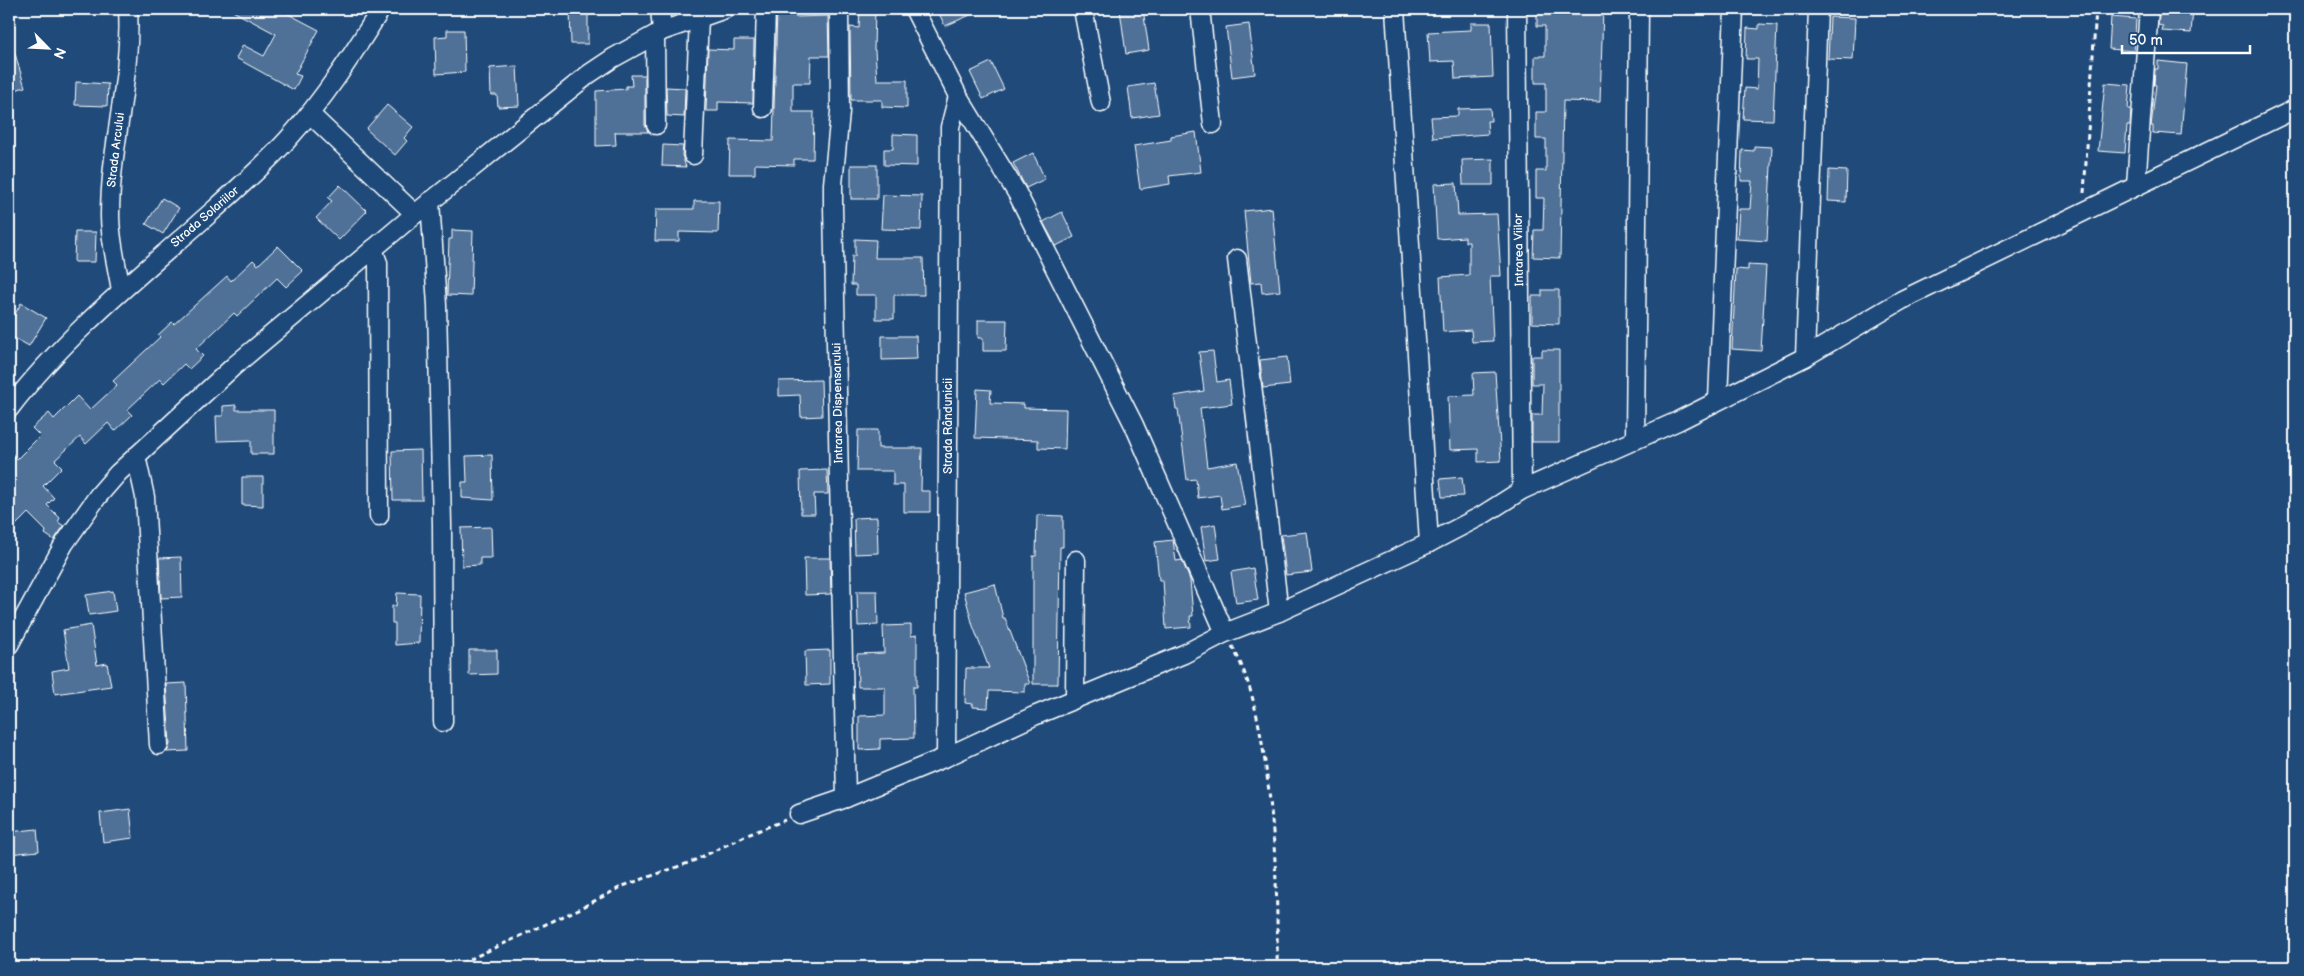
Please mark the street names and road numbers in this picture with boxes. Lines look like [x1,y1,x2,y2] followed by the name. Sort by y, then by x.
[104,111,128,188] street label: Strada Arcului
[168,183,243,251] street label: Strada Solariilor
[1511,213,1527,286] street label: Intrarea Viilor
[829,342,847,463] street label: Intrarea Dispensarului
[941,378,956,474] street label: Strada Rândunicii

